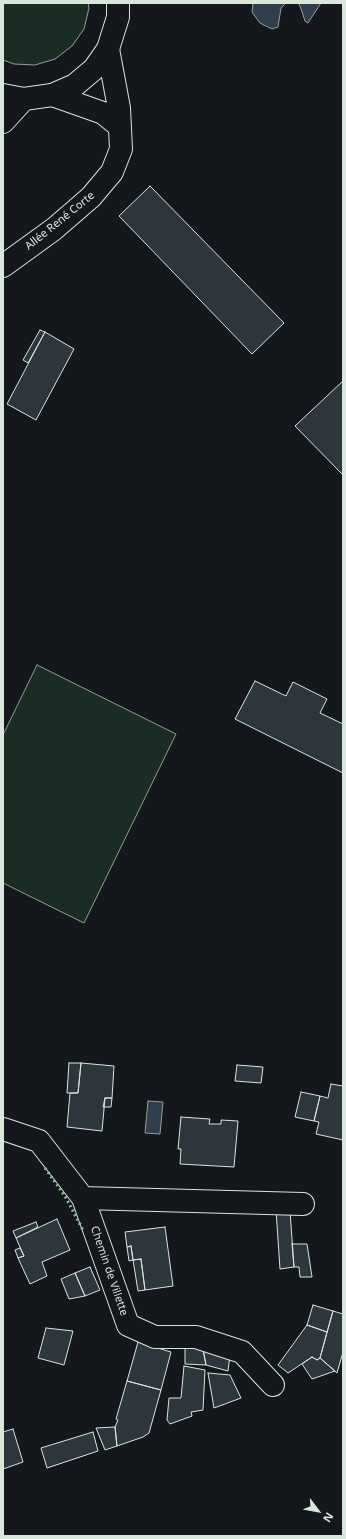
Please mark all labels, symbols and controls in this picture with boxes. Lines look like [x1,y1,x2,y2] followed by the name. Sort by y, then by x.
[23,189,97,253] street label: Allée René Corte
[87,1224,131,1318] street label: Chemin de Villette
[298,1491,338,1531] north arrow
[320,1510,337,1525] text: N

